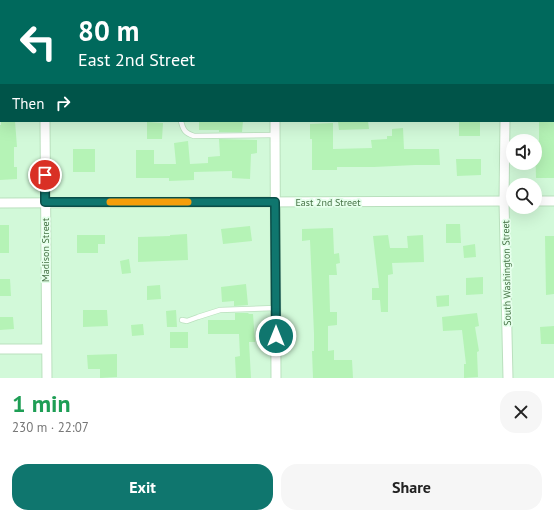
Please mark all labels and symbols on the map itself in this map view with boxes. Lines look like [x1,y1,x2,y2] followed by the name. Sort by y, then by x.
[28,158,62,192] pin
[295,196,361,209] street label: East 2nd Street
[39,217,52,282] street label: Madison Street
[499,219,514,326] street label: South Washington Street
[255,315,297,357] position arrow

